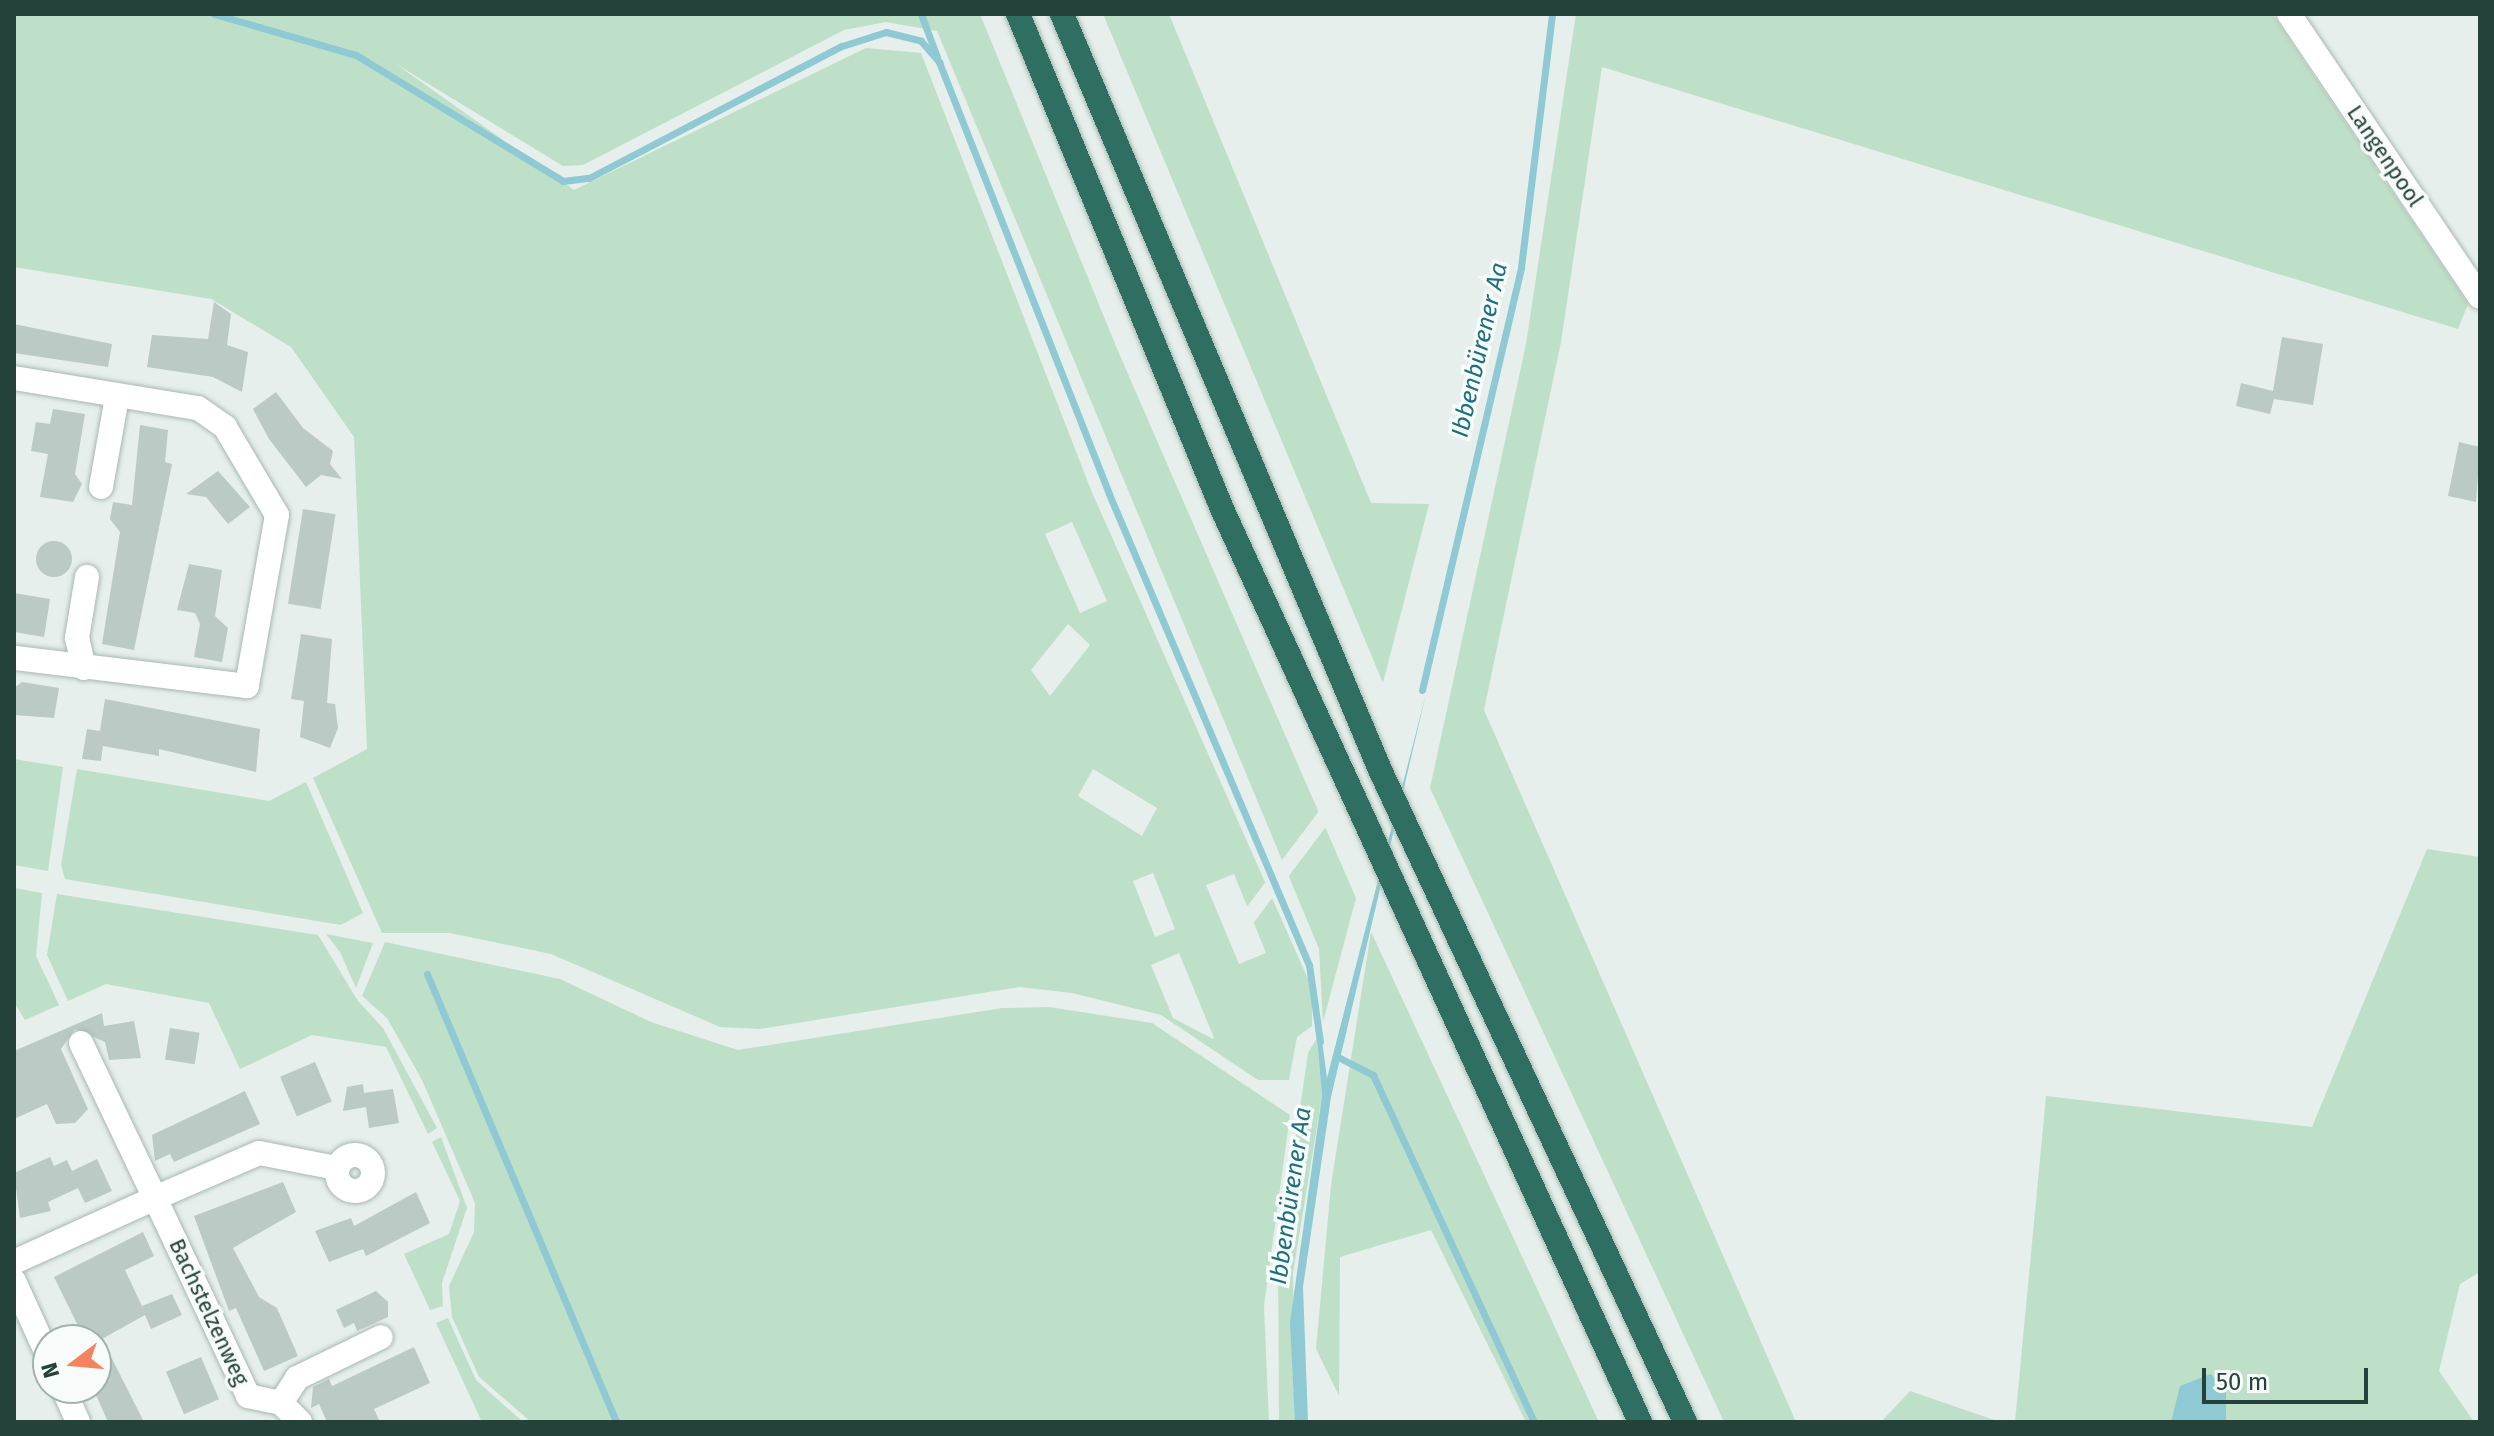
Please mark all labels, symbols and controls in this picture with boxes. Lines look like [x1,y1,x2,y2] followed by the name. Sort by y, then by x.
[2341,100,2429,212] street label: Langenpool
[1446,260,1514,440] water label: Ibbenbürener Aa
[1264,1106,1318,1286] water label: Ibbenbürener Aa
[163,1234,255,1390] street label: Bachstelzenweg
[32,1324,112,1404] north arrow
[2206,1352,2372,1402] scale bar
[35,1359,65,1381] text: N
[2216,1368,2268,1396] text: 50 m

